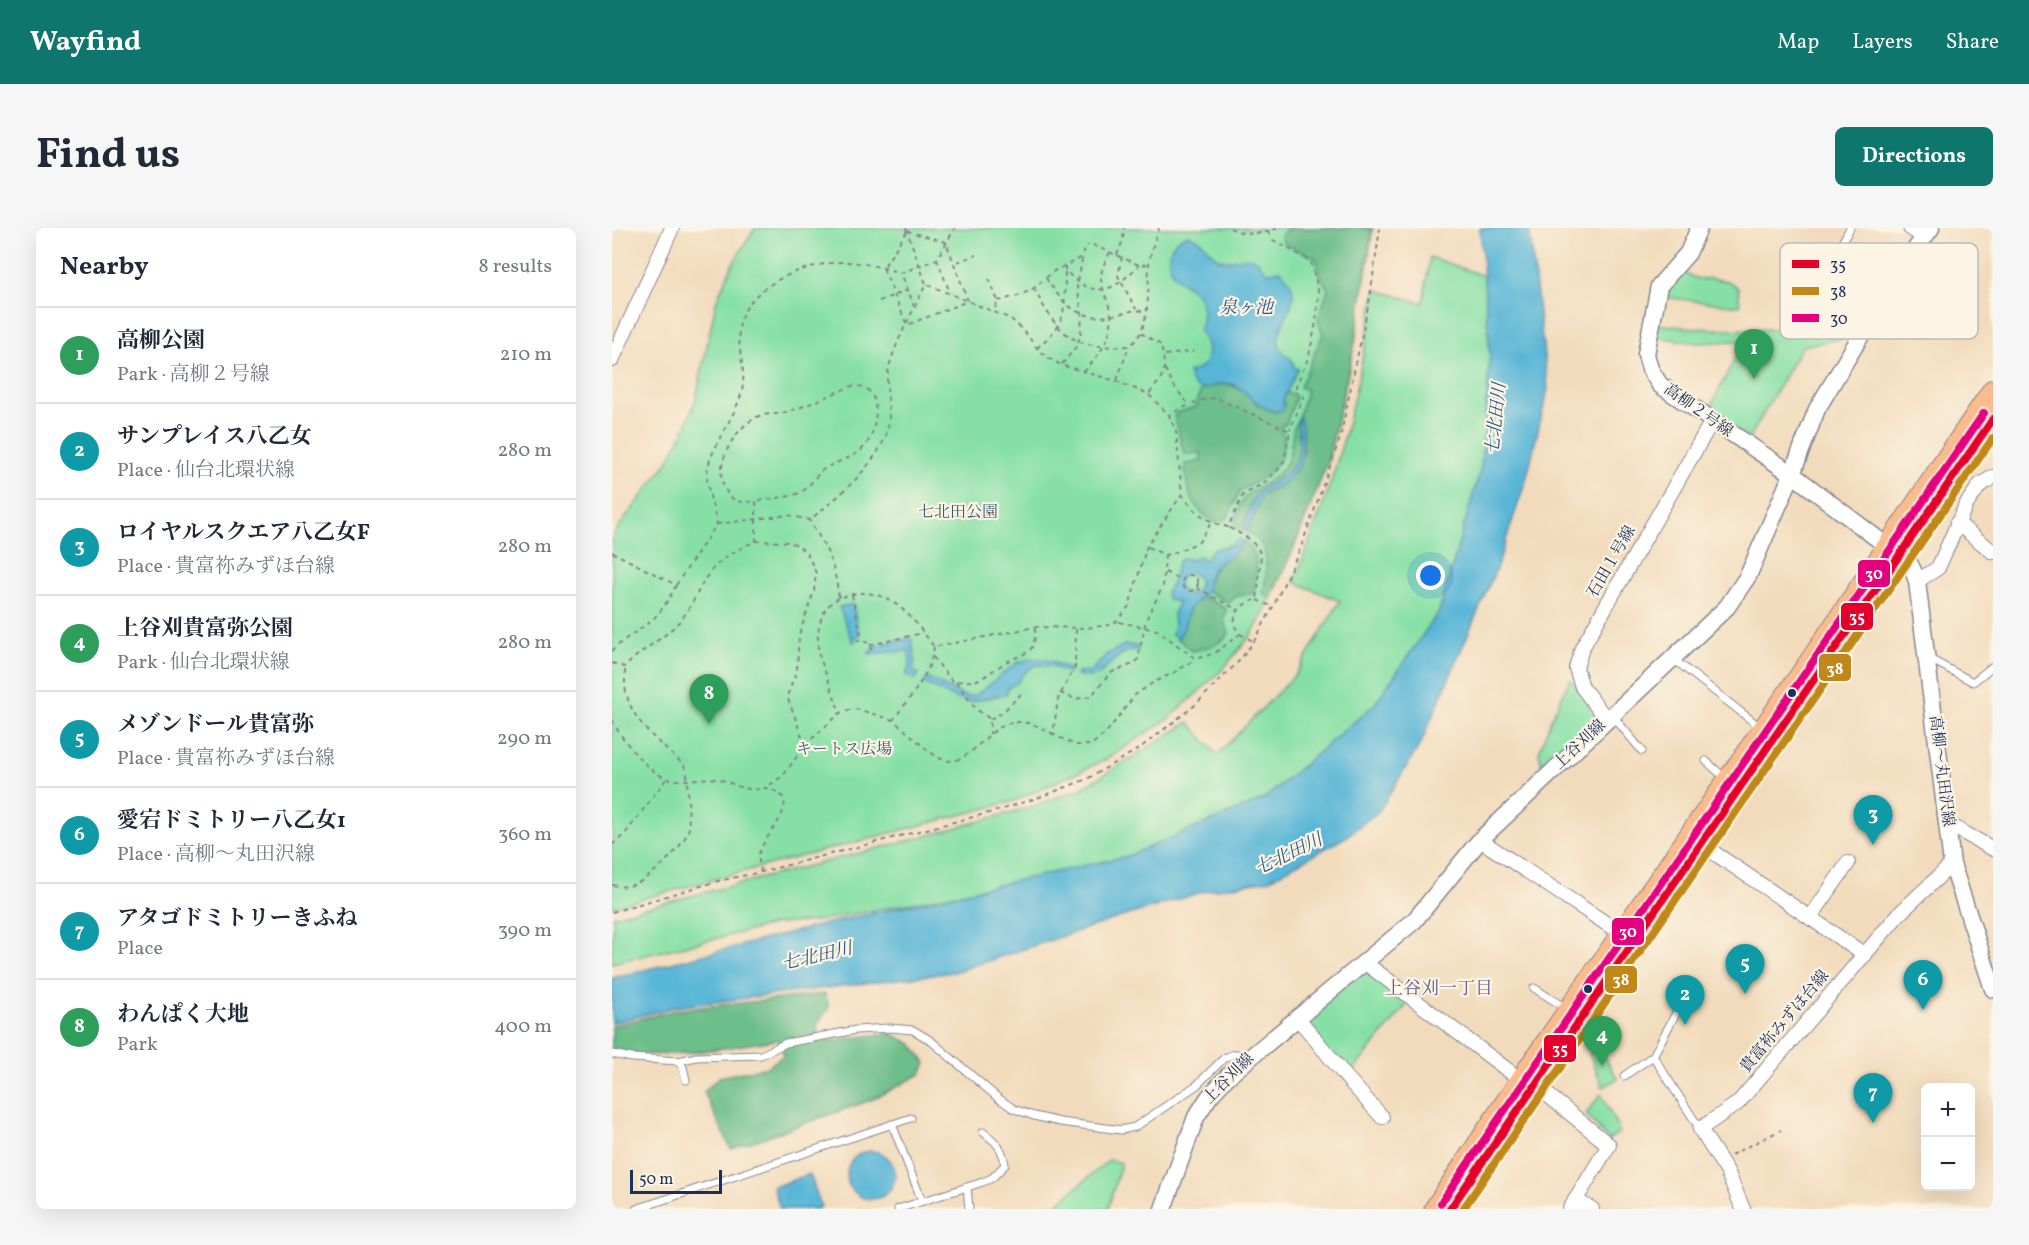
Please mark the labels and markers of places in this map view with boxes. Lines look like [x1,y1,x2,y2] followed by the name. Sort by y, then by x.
[1734,330,1774,379] pin: 1
[690,674,728,724] pin: 8
[1786,687,1798,699] unlabelled marker
[1854,796,1892,845] pin: 3
[1726,944,1764,994] pin: 5
[1904,960,1942,1010] pin: 6
[1666,976,1704,1025] pin: 2
[1582,983,1594,995] unlabelled marker
[1582,1016,1622,1066] pin: 4
[1854,1074,1892,1123] pin: 7

